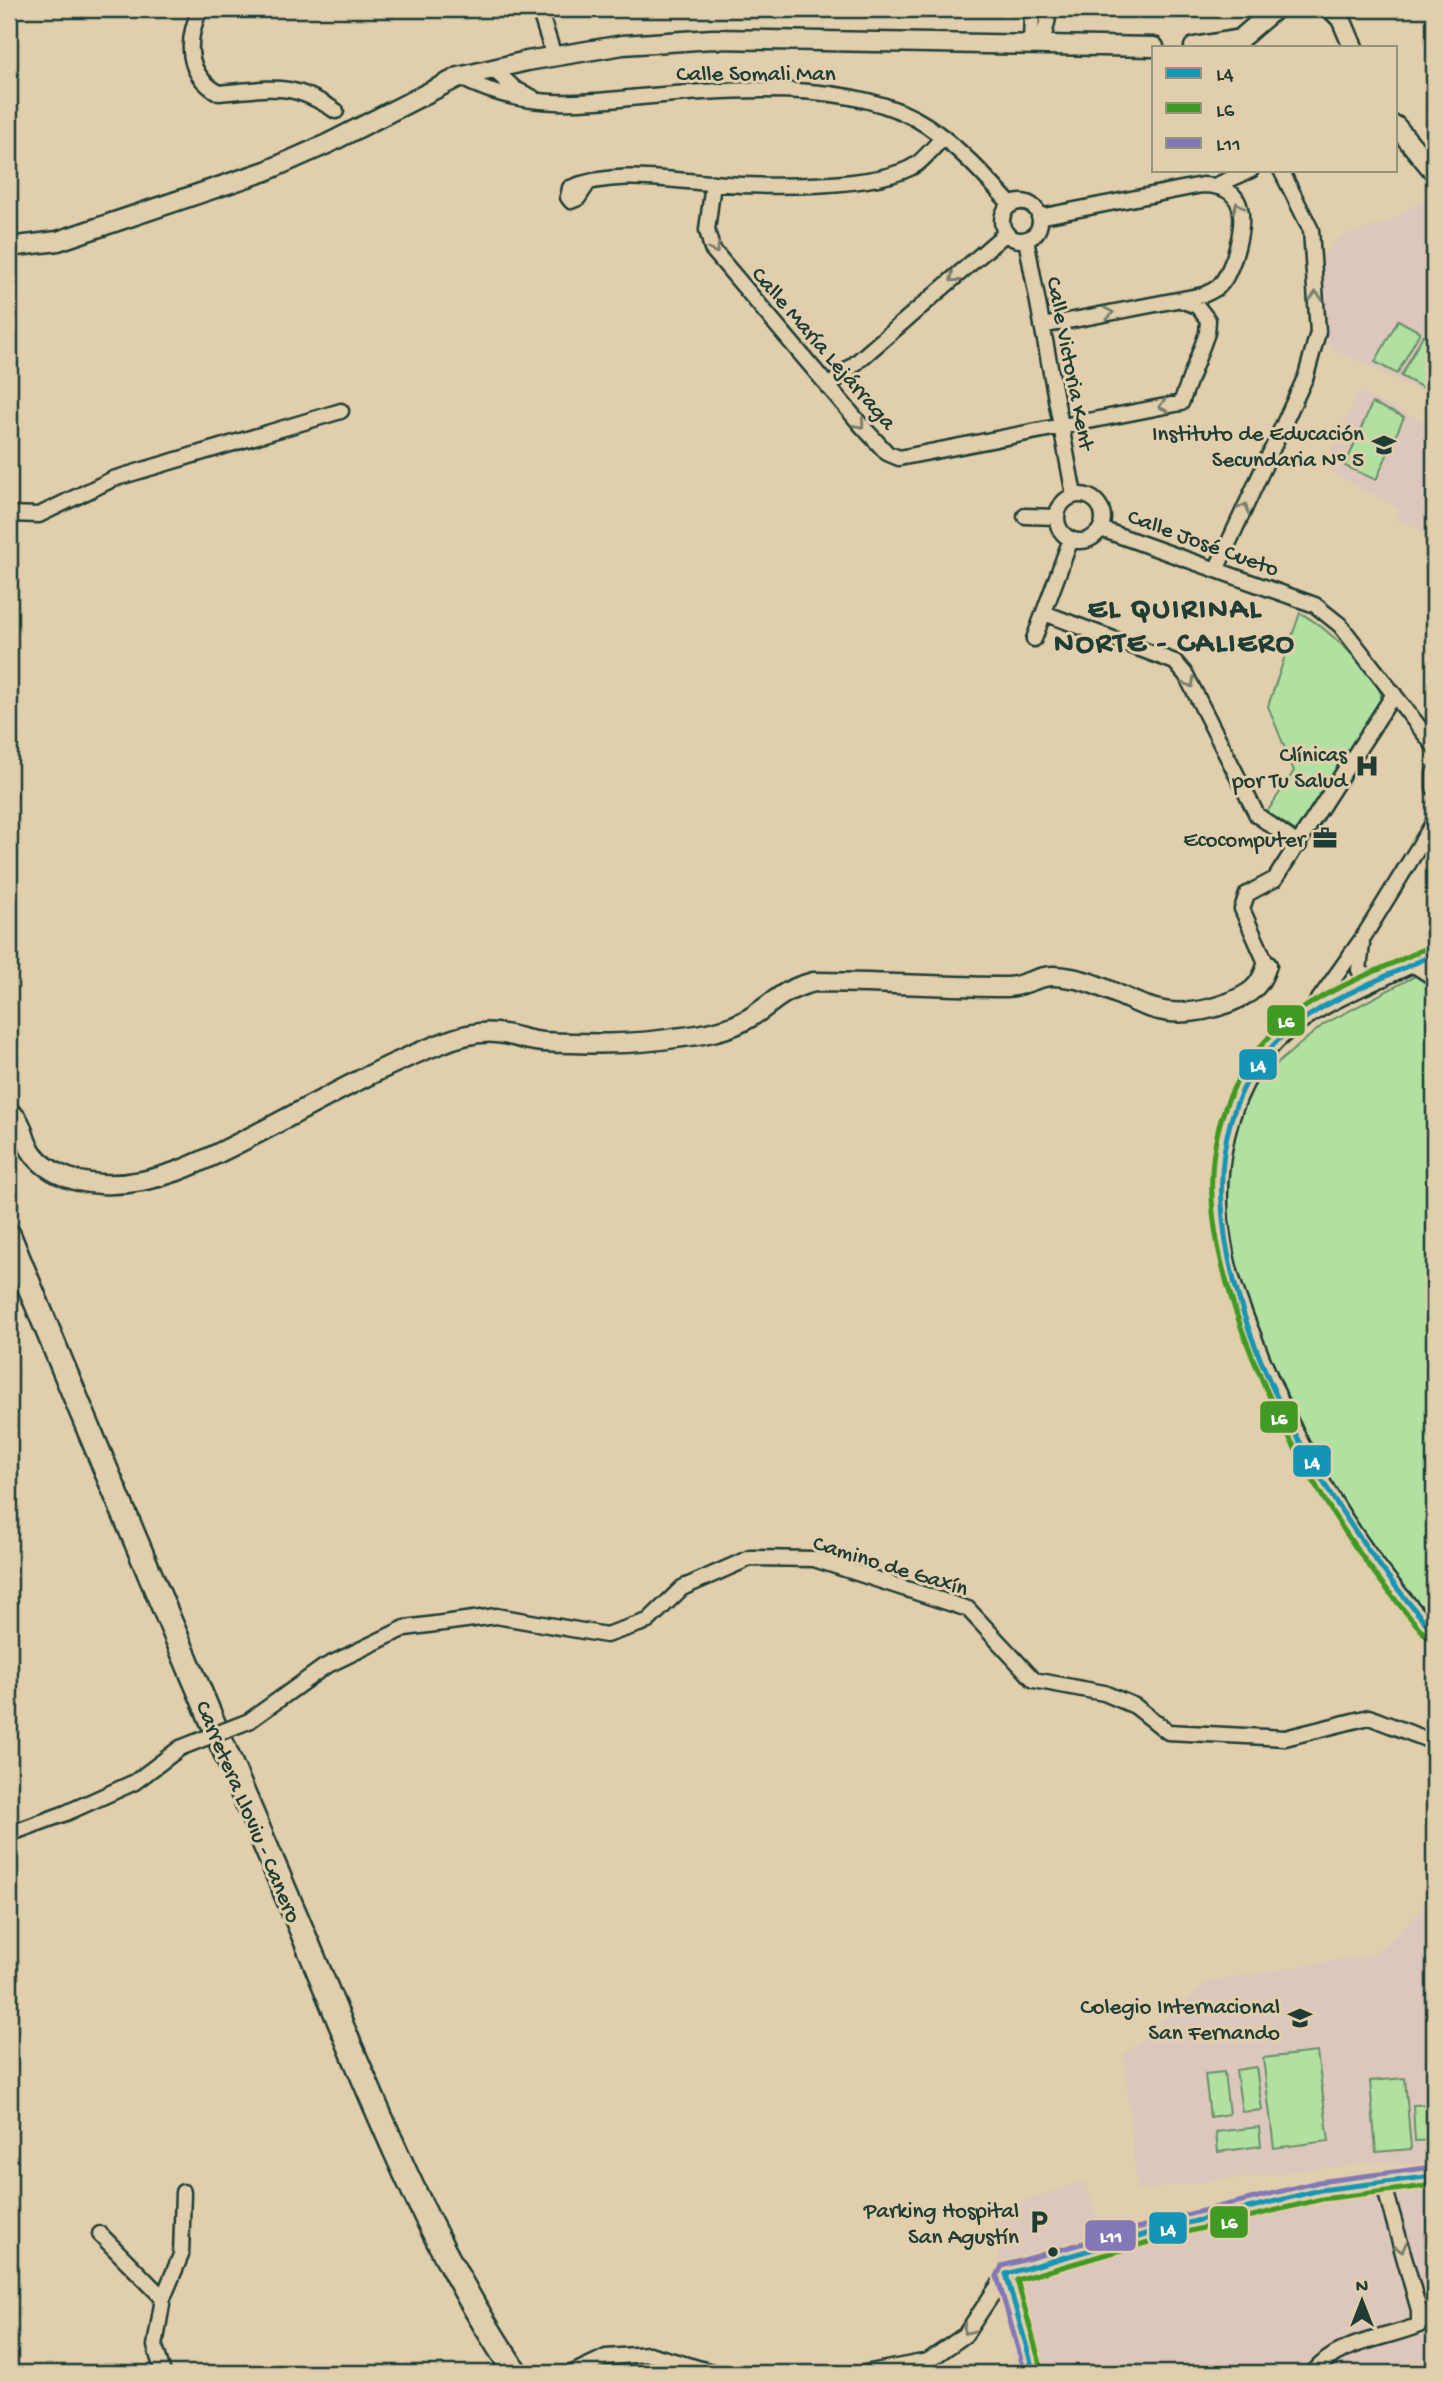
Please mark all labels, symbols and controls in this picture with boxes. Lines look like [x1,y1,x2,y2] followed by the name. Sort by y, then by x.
[1152,46,1398,172] legend
[676,62,836,89] street label: Calle Somali Man
[1216,64,1234,89] text: L4
[1216,100,1235,125] text: L6
[1216,134,1241,159] text: L11
[1232,201,1246,213] one-way arrow
[707,242,720,255] one-way arrow
[744,262,901,437] street label: Calle María Lejárraga
[950,269,963,282] one-way arrow
[1039,275,1099,454] street label: Calle Victoria Kent
[1309,290,1324,301] one-way arrow
[1103,306,1115,321] one-way arrow
[1157,398,1169,413] one-way arrow
[852,415,864,428] one-way arrow
[1152,422,1364,475] place label: Instituto de Educación Secundaria Nº 5
[1370,431,1398,459] school or university icon: Instituto de Educación Secundaria Nº 5
[1236,503,1250,515] one-way arrow
[1123,504,1282,584] street label: Calle José Cueto
[1054,594,1296,663] district label: EL QUIRINAL NORTE - CALIERO
[1182,676,1195,689] one-way arrow
[1231,743,1349,796] place label: Clínicas por Tu Salud
[1353,752,1381,780] hospital icon: Clínicas por Tu Salud
[1311,824,1339,852] office icon: Ecocomputer
[1183,828,1307,855] place label: Ecocomputer
[1266,1004,1306,1037] line badge: L6
[1278,1012,1295,1035] text: L6
[1238,1048,1278,1081] line badge: L4
[1250,1056,1267,1079] text: L4
[1259,1400,1299,1434] line badge: L6
[1271,1409,1288,1432] text: L6
[1292,1444,1332,1478] line badge: L4
[1304,1453,1321,1476] text: L4
[809,1531,971,1604] street label: Camino de Gaxín
[188,1697,306,1928] street label: Carretera Lloviu - Canero
[1080,1995,1280,2048] place label: Colegio Internacional San Fernando
[1286,2004,1314,2032] school or university icon: Colegio Internacional San Fernando
[863,2199,1019,2252] place label: Parking Hospital San Agustín
[1209,2205,1249,2239] line badge: L6
[1025,2208,1053,2236] parking icon: Parking Hospital San Agustín
[1148,2211,1188,2245] line badge: L4
[1221,2213,1238,2236] text: L6
[1084,2219,1137,2252] line badge: L11
[1160,2220,1177,2243] text: L4
[1100,2227,1122,2250] text: L11
[1393,2242,1407,2254] one-way arrow
[1046,2245,1060,2259] unlabelled marker
[1328,2266,1398,2336] north arrow
[1356,2276,1368,2299] text: N
[962,2322,975,2335] one-way arrow

